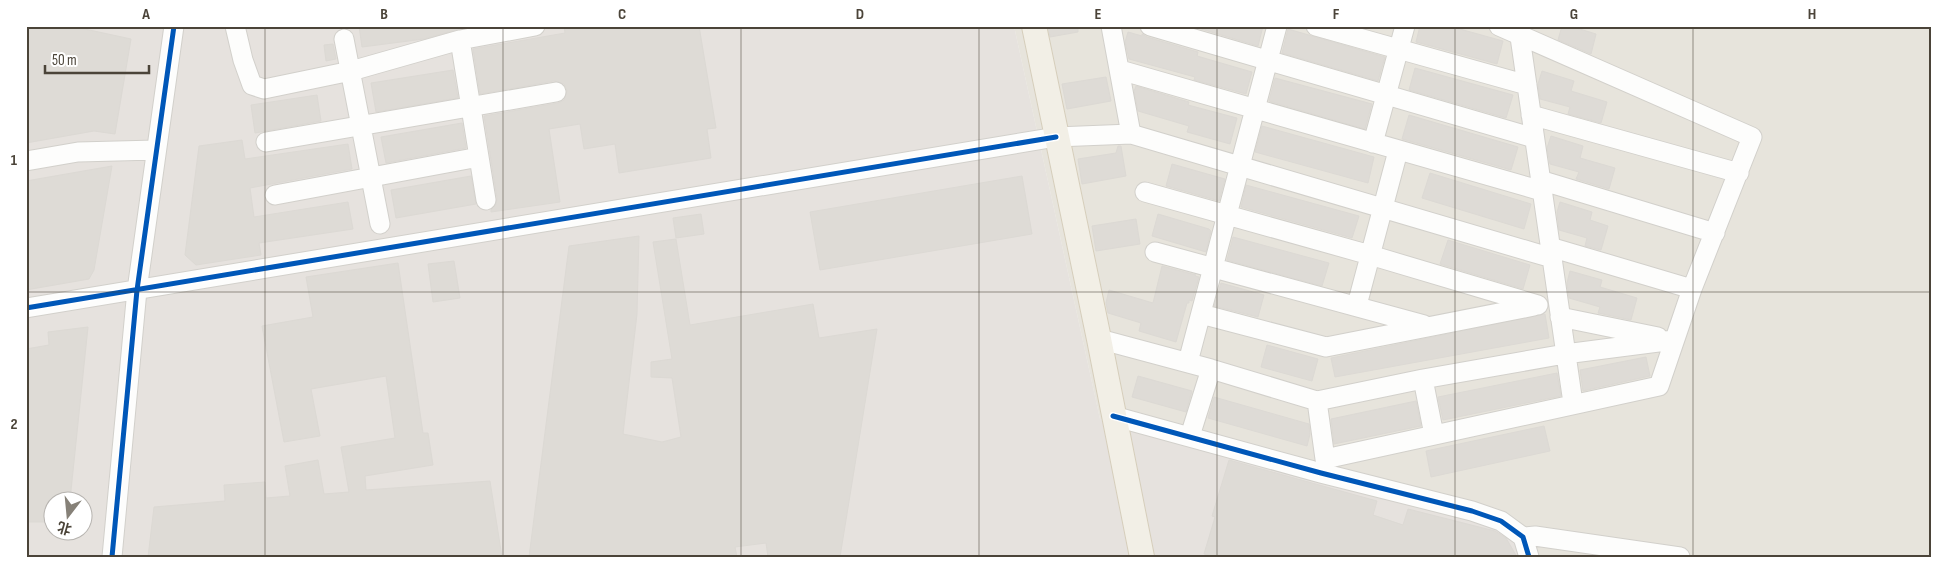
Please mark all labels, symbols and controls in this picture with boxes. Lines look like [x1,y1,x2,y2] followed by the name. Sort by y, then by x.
[141,5,150,24] text: A
[380,5,388,24] text: B
[618,5,626,24] text: C
[856,5,864,24] text: D
[1095,5,1102,24] text: E
[1333,5,1340,24] text: F
[1570,5,1578,24] text: G
[1808,5,1816,24] text: H
[45,42,149,74] scale bar
[52,51,77,70] text: 50 m
[11,151,18,170] text: 1
[10,415,18,434] text: 2
[42,490,92,540] north arrow
[55,518,74,538] text: 北

